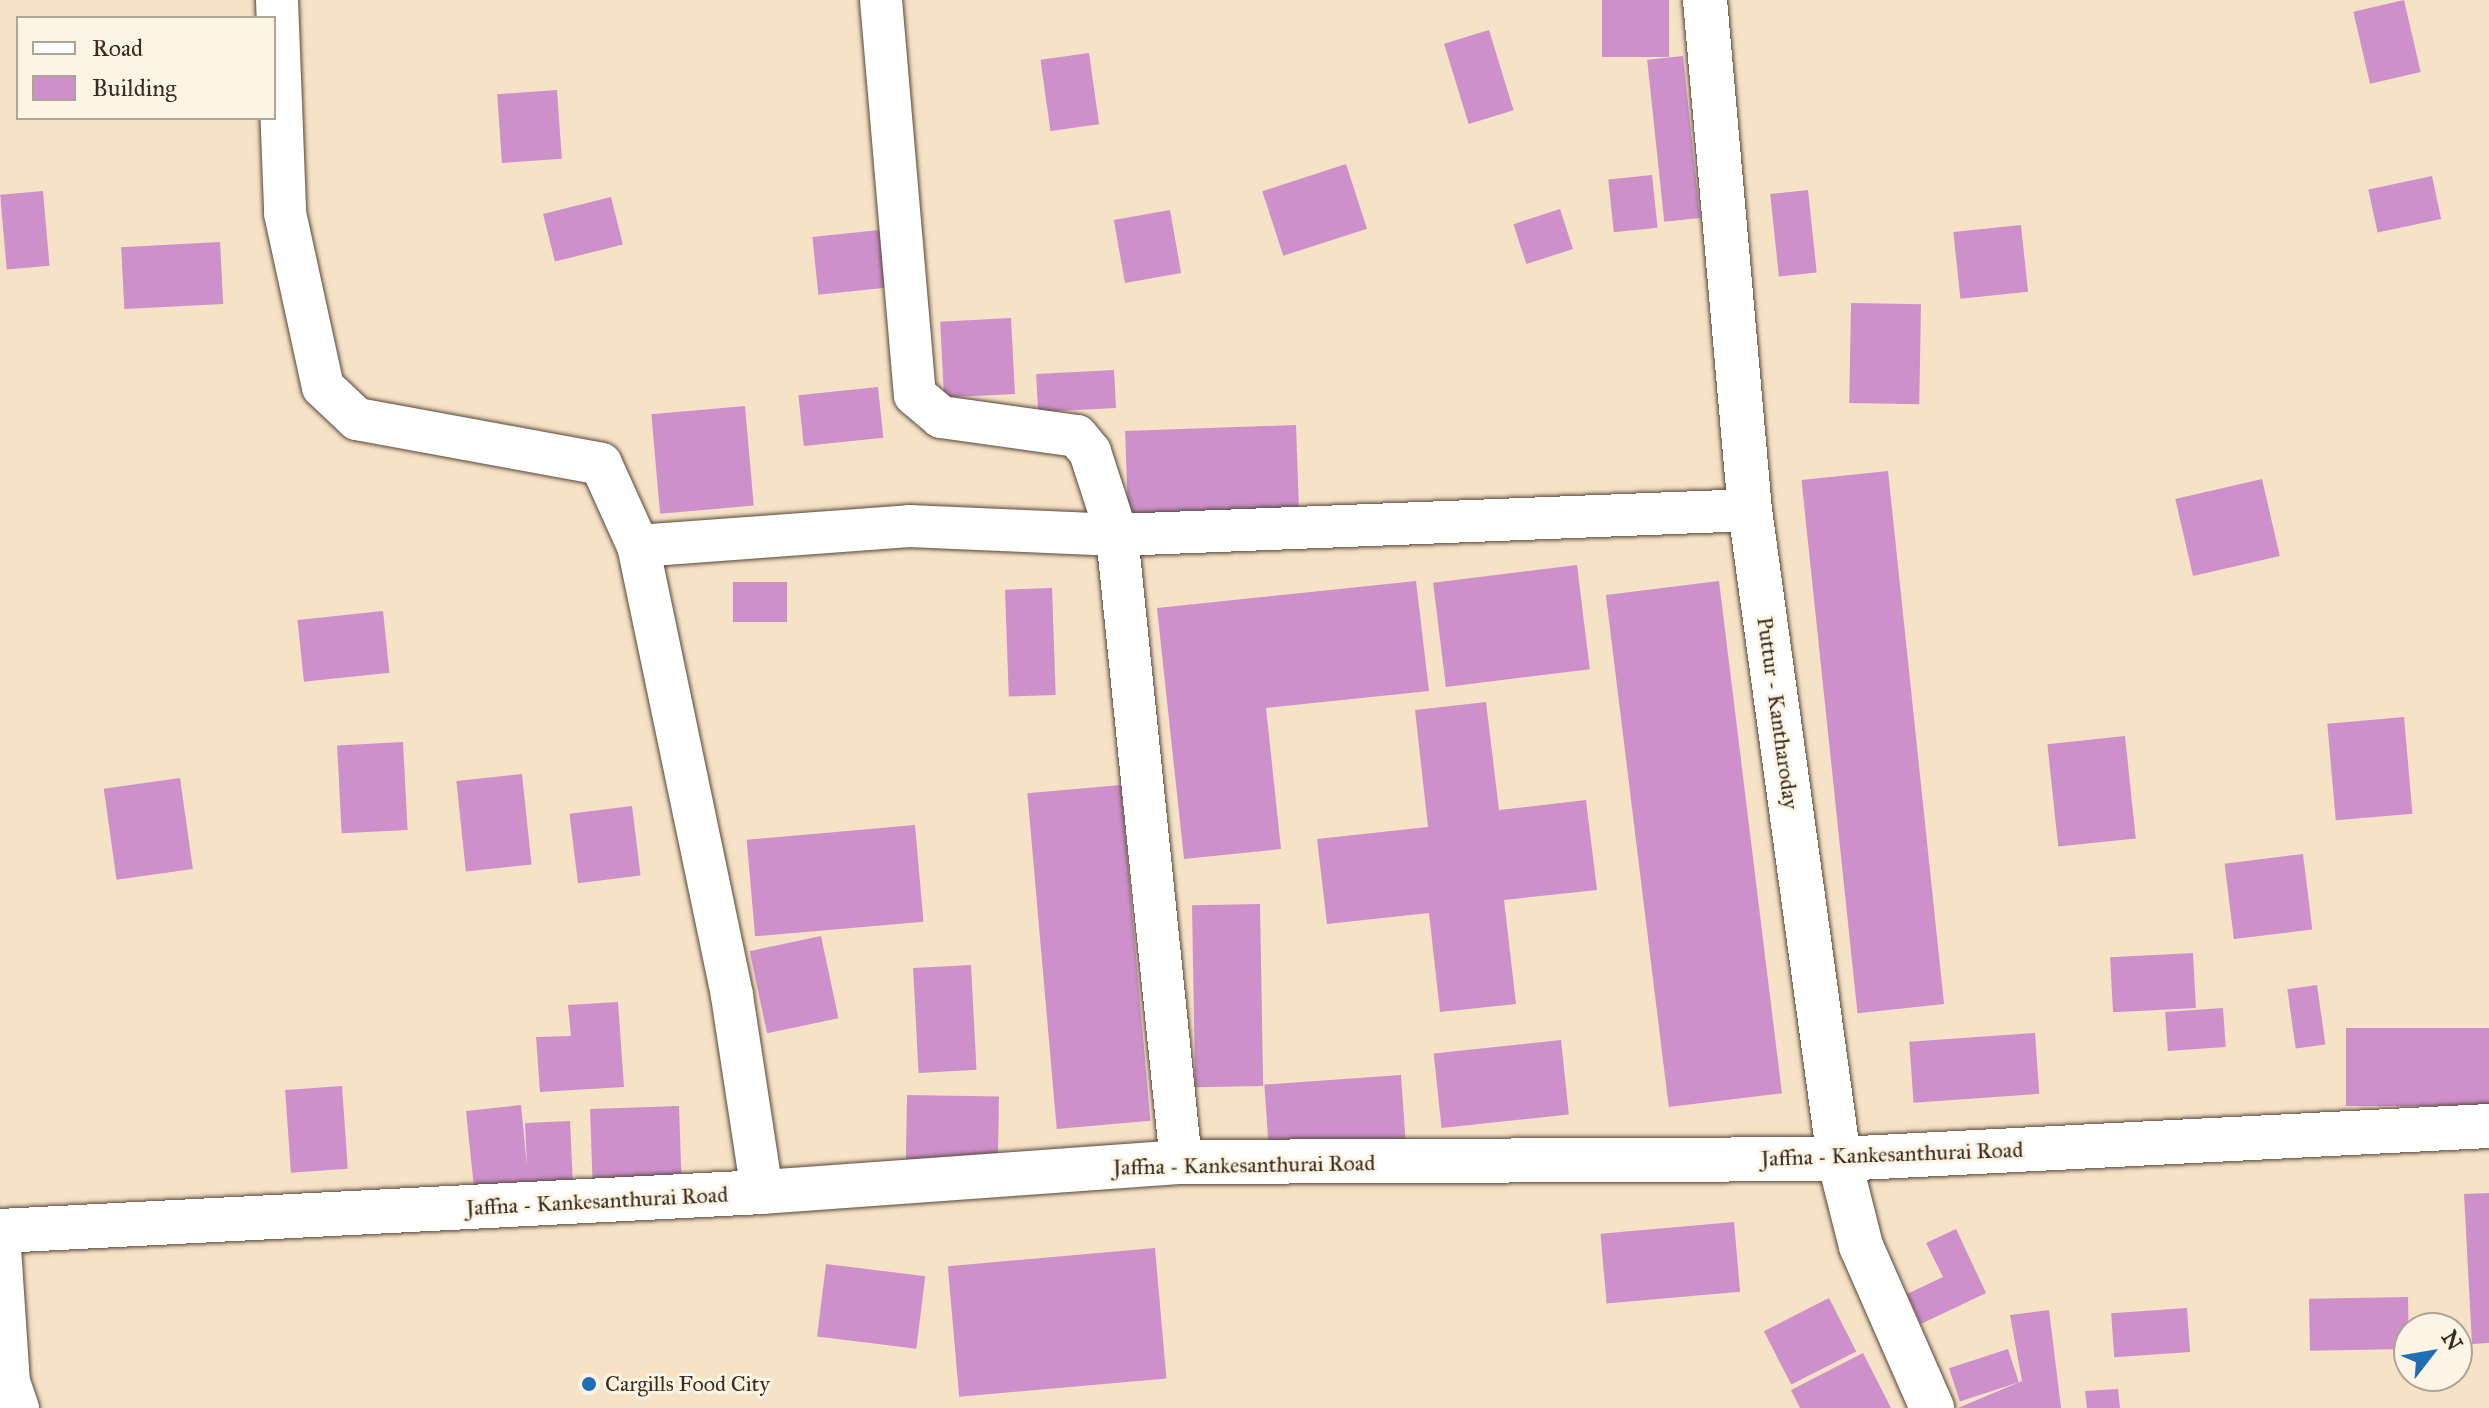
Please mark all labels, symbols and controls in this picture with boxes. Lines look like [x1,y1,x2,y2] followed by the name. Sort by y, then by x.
[16,16,276,120] legend
[92,33,143,63] text: Road
[92,73,177,103] text: Building
[1751,615,1805,811] street label: Puttur - Kantharoday
[1760,1136,2024,1172] street label: Jaffna - Kankesanthurai Road
[1113,1150,1375,1180] street label: Jaffna - Kankesanthurai Road
[465,1181,729,1221] street label: Jaffna - Kankesanthurai Road
[2393,1312,2473,1392] north arrow
[2436,1325,2469,1355] text: N
[605,1371,770,1397] place label: Cargills Food City
[580,1375,598,1393] marker: Cargills Food City

